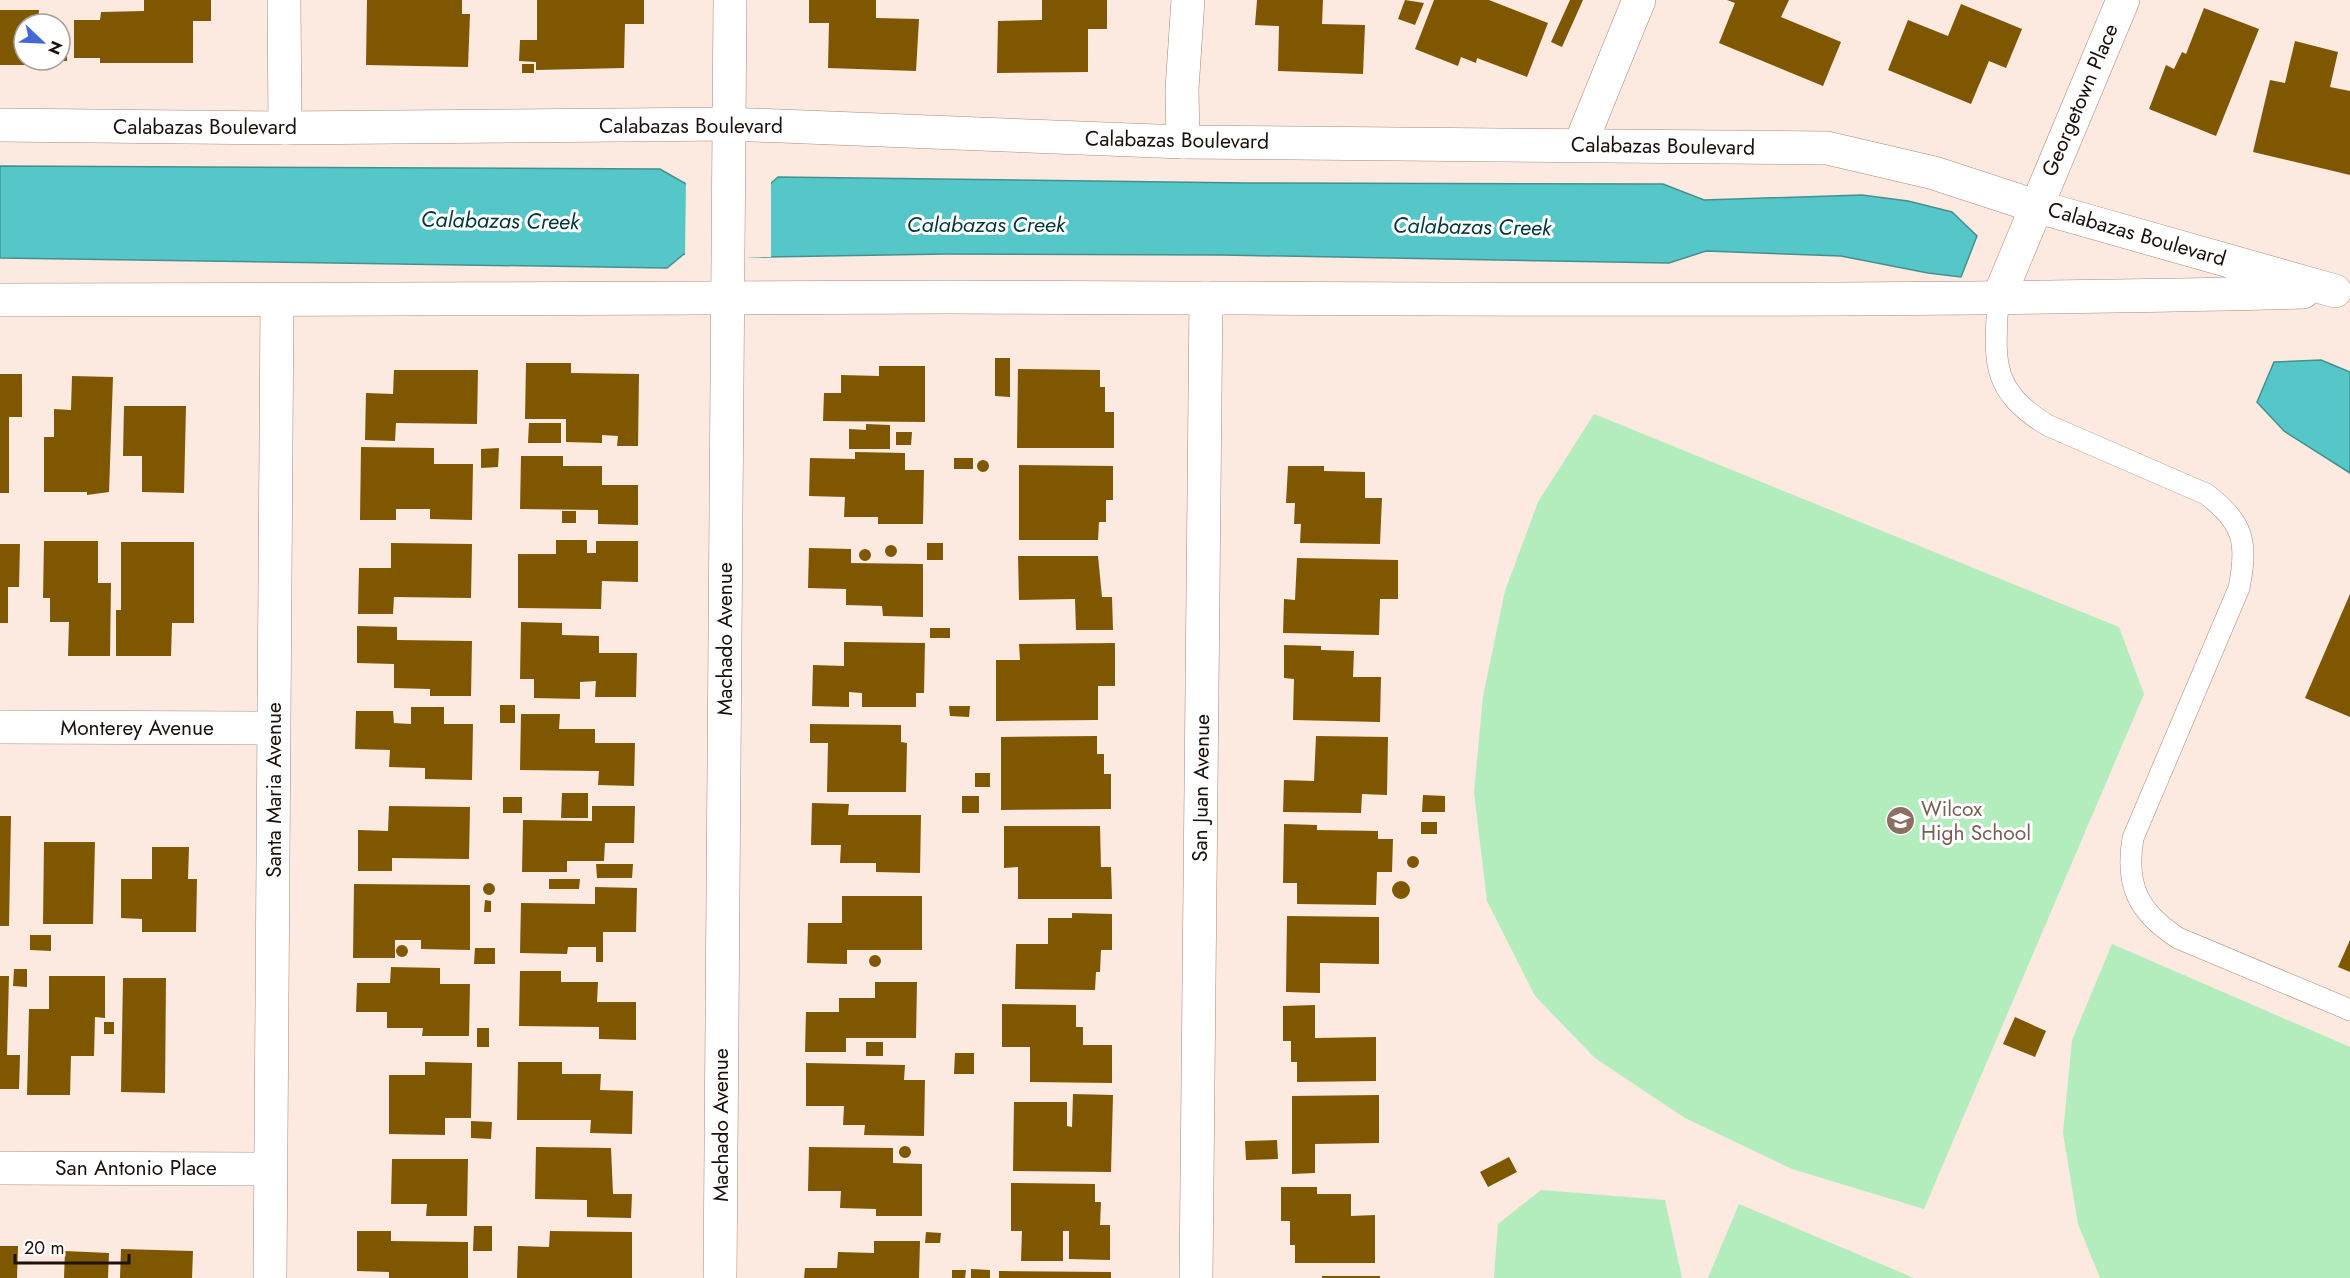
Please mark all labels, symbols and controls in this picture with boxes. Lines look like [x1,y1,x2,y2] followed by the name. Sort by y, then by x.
[12,12,72,72] north arrow
[2034,19,2126,181] street label: Georgetown Place
[42,37,68,58] text: N
[599,111,783,141] street label: Calabazas Boulevard
[113,112,297,142] street label: Calabazas Boulevard
[1085,123,1269,157] street label: Calabazas Boulevard
[1571,129,1755,163] street label: Calabazas Boulevard
[2044,194,2230,274] street label: Calabazas Boulevard
[421,203,581,237] water label: Calabazas Creek
[907,208,1067,240] water label: Calabazas Creek
[1393,209,1553,243] water label: Calabazas Creek
[710,562,740,716] street label: Machado Avenue
[259,702,289,878] street label: Santa Maria Avenue
[60,713,214,743] street label: Monterey Avenue
[1185,714,1217,862] street label: San Juan Avenue
[1921,794,2031,848] place label: Wilcox High School
[1884,805,1916,837] school or university icon: Wilcox High School
[706,1048,736,1202] street label: Machado Avenue
[55,1153,217,1183] street label: San Antonio Place
[15,1227,129,1265] scale bar
[24,1235,64,1261] text: 20 m

